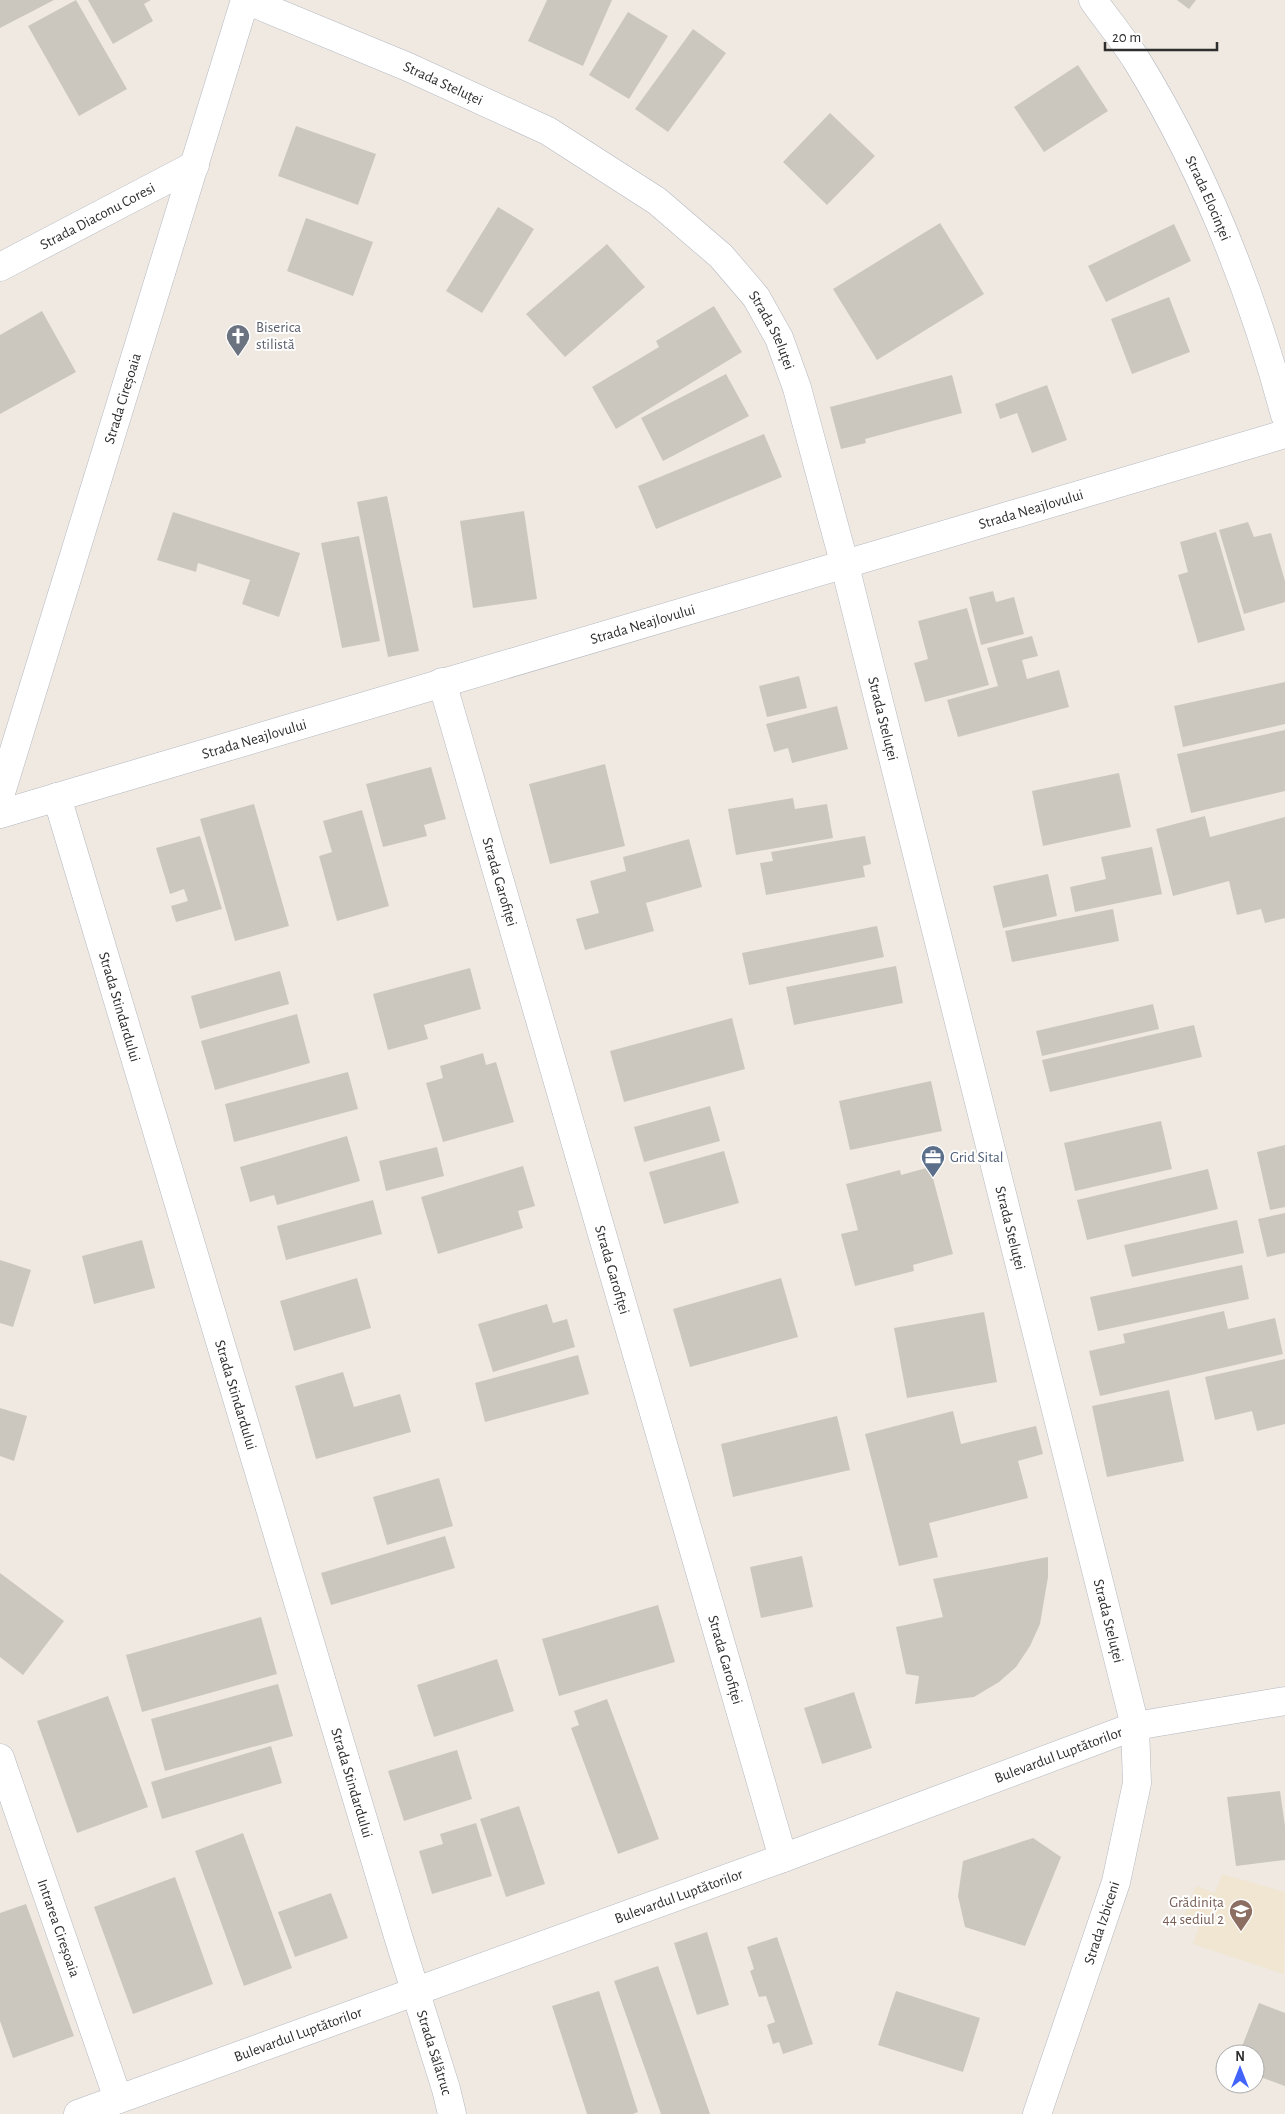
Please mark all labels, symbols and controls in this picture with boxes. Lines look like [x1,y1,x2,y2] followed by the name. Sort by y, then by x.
[1105,20,1218,52] scale bar
[1112,30,1141,45] text: 20 m
[401,58,485,108] street label: Strada Steluței
[1183,153,1234,243] street label: Strada Elocinței
[37,180,157,252] street label: Strada Diaconu Coresi
[746,288,797,371] street label: Strada Steluței
[256,320,301,352] place label: Biserica stilistă
[225,323,251,357] church icon: Biserica stilistă
[101,351,143,446] street label: Strada Cireșoaia
[977,487,1085,532] street label: Strada Neajlovului
[588,601,697,647] street label: Strada Neajlovului
[865,675,901,762] street label: Strada Steluței
[200,716,308,761] street label: Strada Neajlovului
[480,836,520,928] street label: Strada Garofiței
[96,950,143,1063] street label: Strada Stindardului
[920,1144,946,1178] office icon: Grid Sital
[950,1150,1004,1165] place label: Grid Sital
[993,1185,1028,1271] street label: Strada Steluței
[592,1224,632,1316] street label: Strada Garofiței
[212,1338,259,1451] street label: Strada Stindardului
[1091,1577,1126,1664] street label: Strada Steluței
[706,1614,745,1706] street label: Strada Garofiței
[992,1724,1124,1786] street label: Bulevardul Luptătorilor
[329,1726,376,1839] street label: Strada Stindardului
[613,1866,745,1926] street label: Bulevardul Luptătorilor
[35,1877,83,1979] street label: Intrarea Cireșoaia
[1082,1880,1122,1966] street label: Strada Izbiceni
[1163,1895,1224,1927] place label: Grădinița 44 sediul 2
[1228,1898,1254,1932] school or university icon: Grădinița 44 sediul 2
[232,2004,364,2064] street label: Bulevardul Luptătorilor
[414,2008,455,2097] street label: Strada Sălătruc
[1215,2044,1265,2094] north arrow
[1235,2050,1245,2064] text: N

